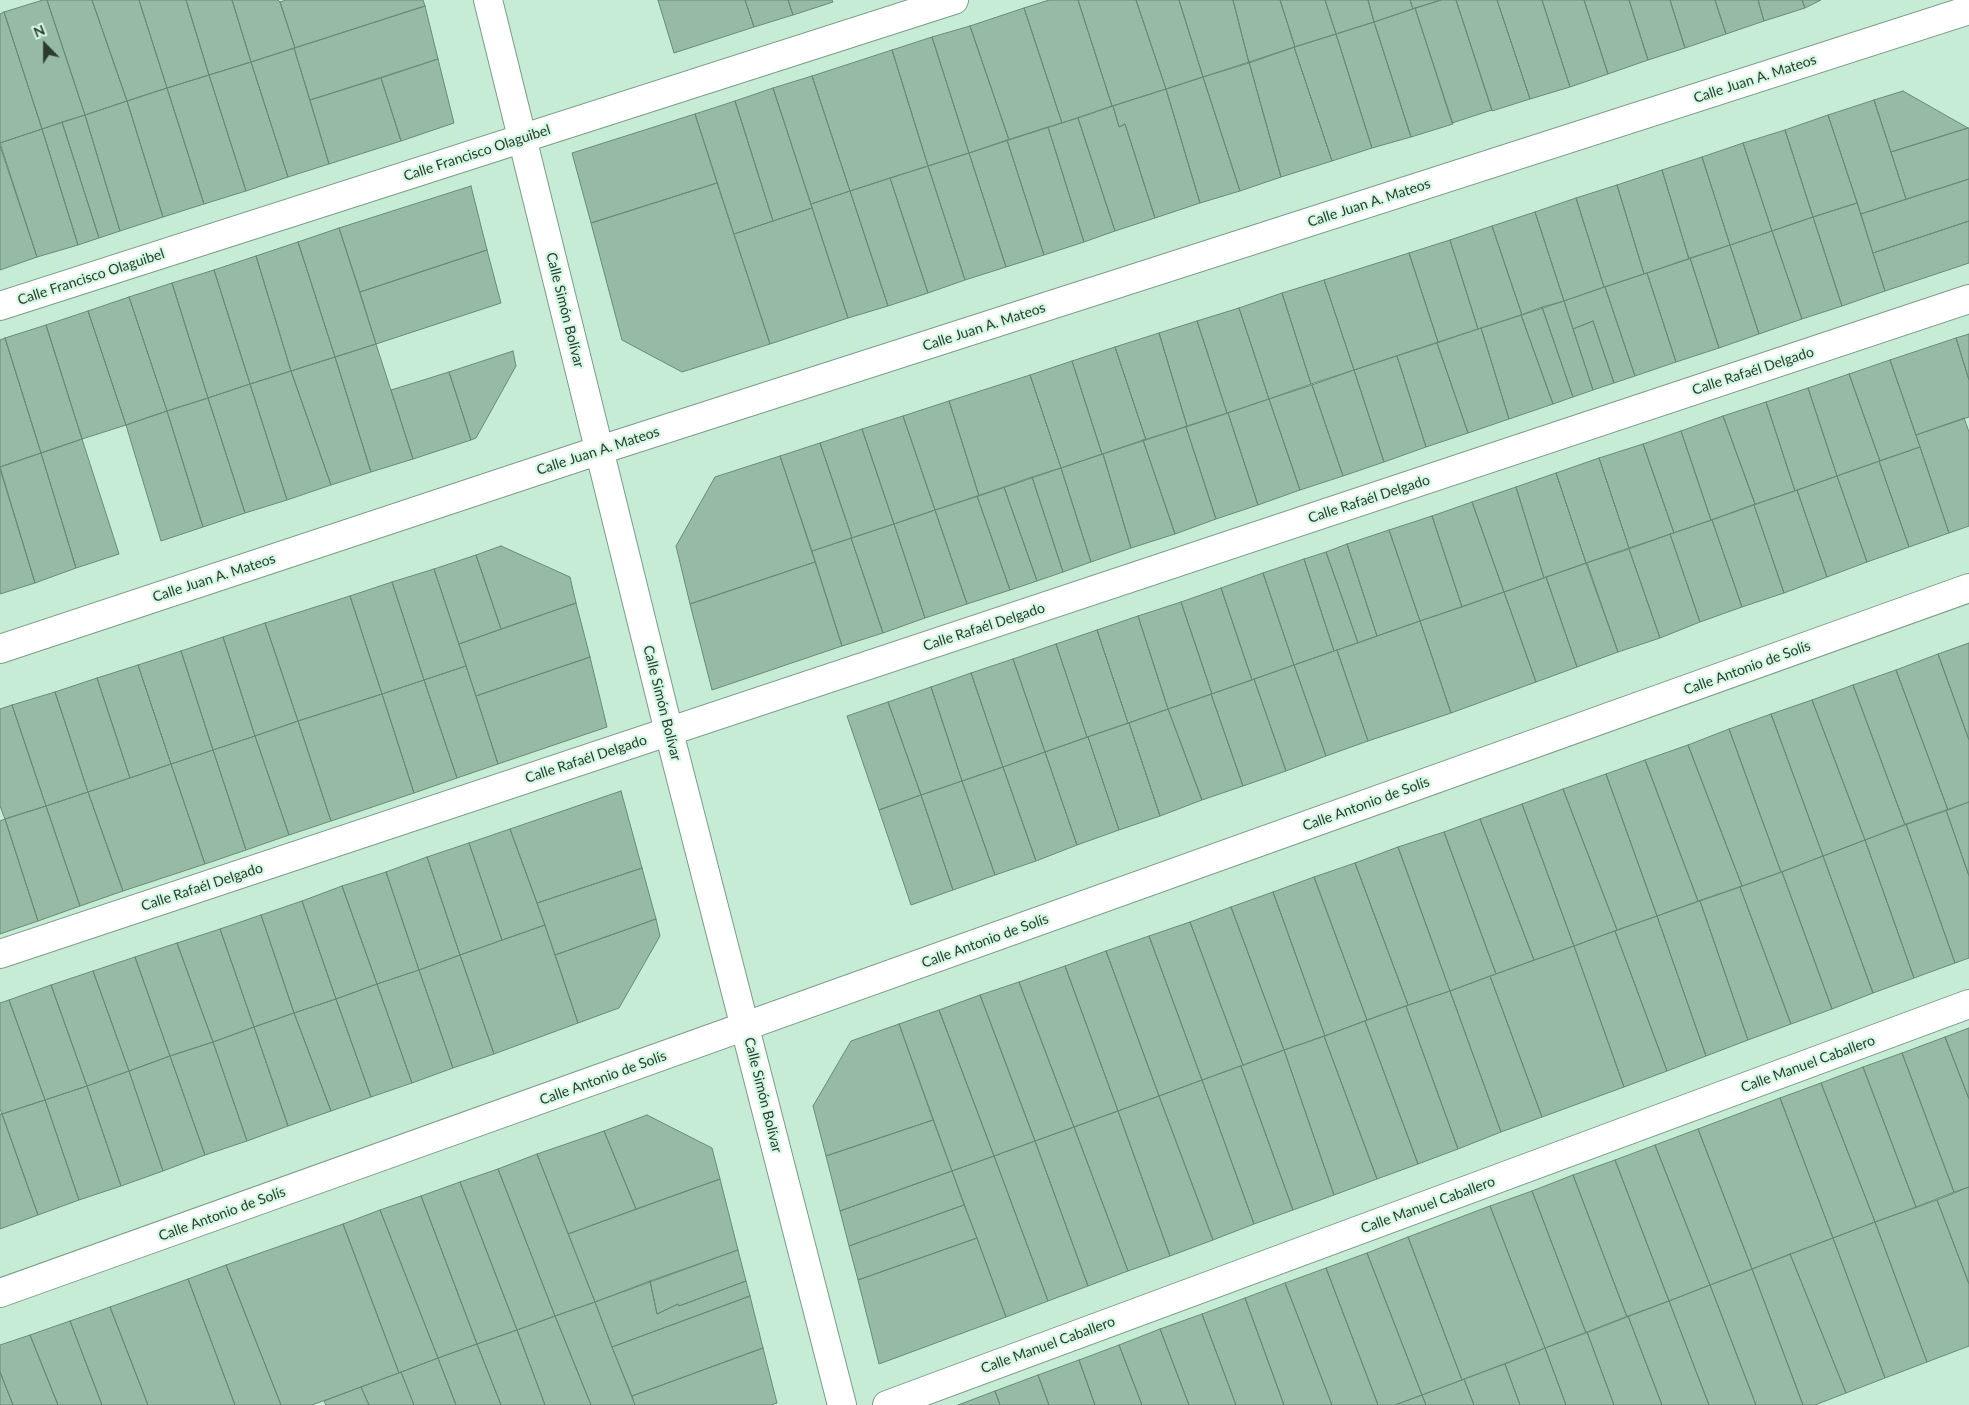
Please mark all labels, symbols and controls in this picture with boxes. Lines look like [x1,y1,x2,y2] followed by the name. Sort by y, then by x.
[20,20,70,70] north arrow
[31,21,47,41] text: N
[1691,51,1819,107] street label: Calle Juan A. Mateos
[401,121,553,185] street label: Calle Francisco Olaguibel
[1305,175,1433,231] street label: Calle Juan A. Mateos
[15,245,167,309] street label: Calle Francisco Olaguibel
[543,251,587,369] street label: Calle Simón Bolívar
[920,299,1048,355] street label: Calle Juan A. Mateos
[1690,343,1816,399] street label: Calle Rafaél Delgado
[534,423,662,479] street label: Calle Juan A. Mateos
[1306,471,1432,527] street label: Calle Rafaél Delgado
[150,550,278,606] street label: Calle Juan A. Mateos
[921,599,1047,655] street label: Calle Rafaél Delgado
[1681,637,1813,699] street label: Calle Antonio de Solís
[640,644,684,762] street label: Calle Simón Bolívar
[523,731,649,787] street label: Calle Rafaél Delgado
[1300,773,1432,835] street label: Calle Antonio de Solís
[139,859,265,915] street label: Calle Rafaél Delgado
[919,910,1051,972] street label: Calle Antonio de Solís
[1739,1032,1877,1096] street label: Calle Manuel Caballero
[741,1036,785,1154] street label: Calle Simón Bolívar
[537,1047,669,1109] street label: Calle Antonio de Solís
[1359,1173,1497,1237] street label: Calle Manuel Caballero
[156,1183,288,1245] street label: Calle Antonio de Solís
[979,1313,1117,1377] street label: Calle Manuel Caballero

